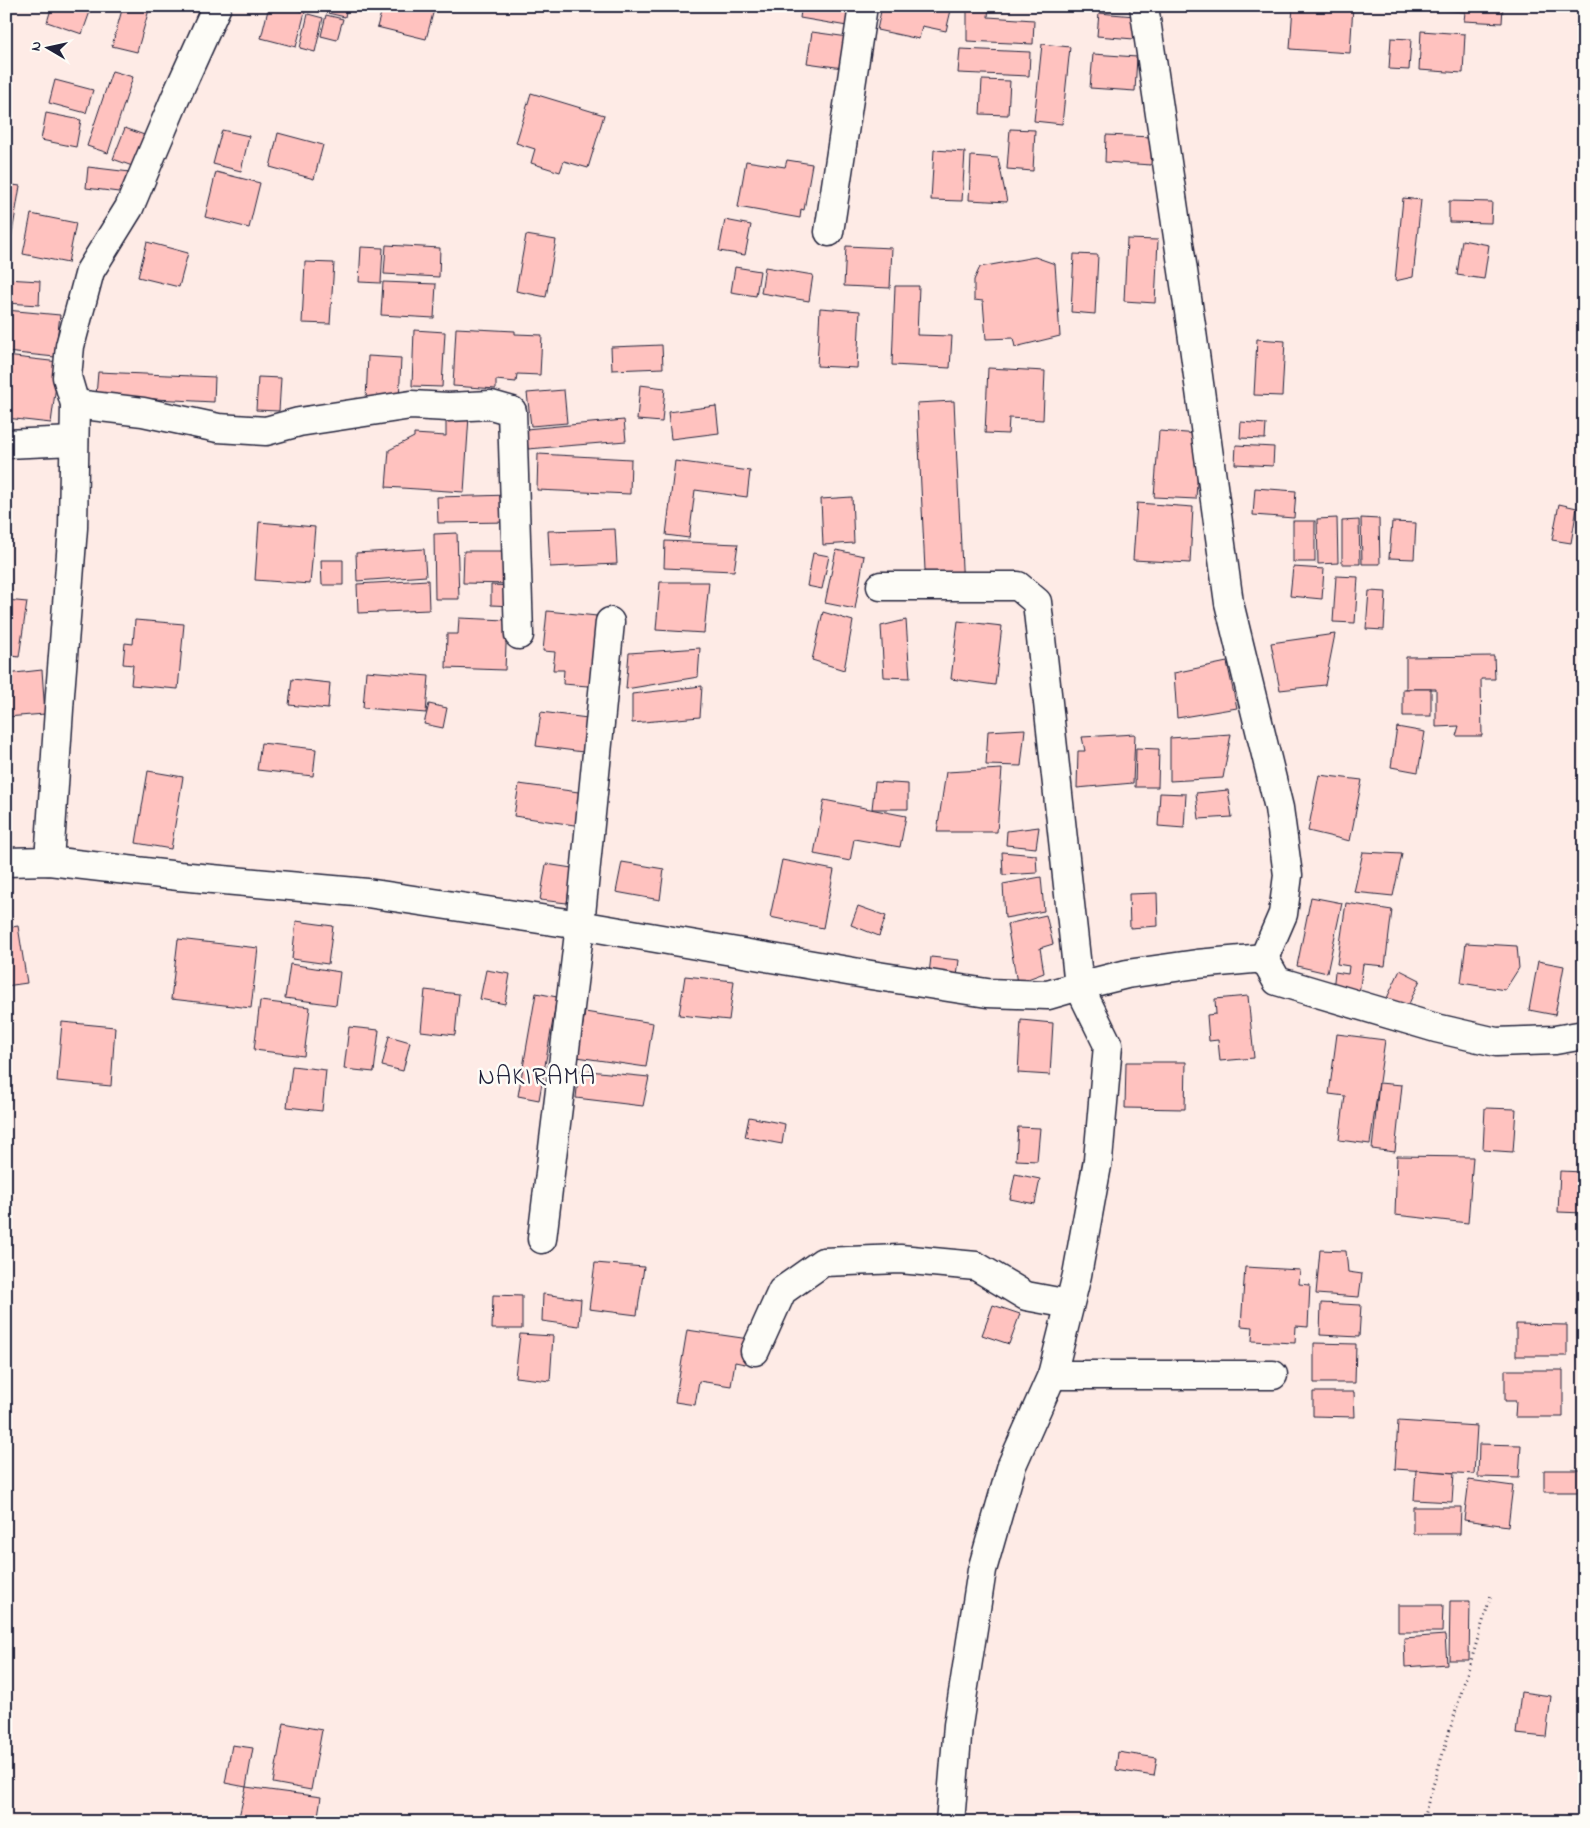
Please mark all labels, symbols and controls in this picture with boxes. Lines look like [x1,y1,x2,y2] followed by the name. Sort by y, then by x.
[22,22,72,72] north arrow
[26,40,48,53] text: N
[478,1060,596,1096] district label: NAKIRAMA

